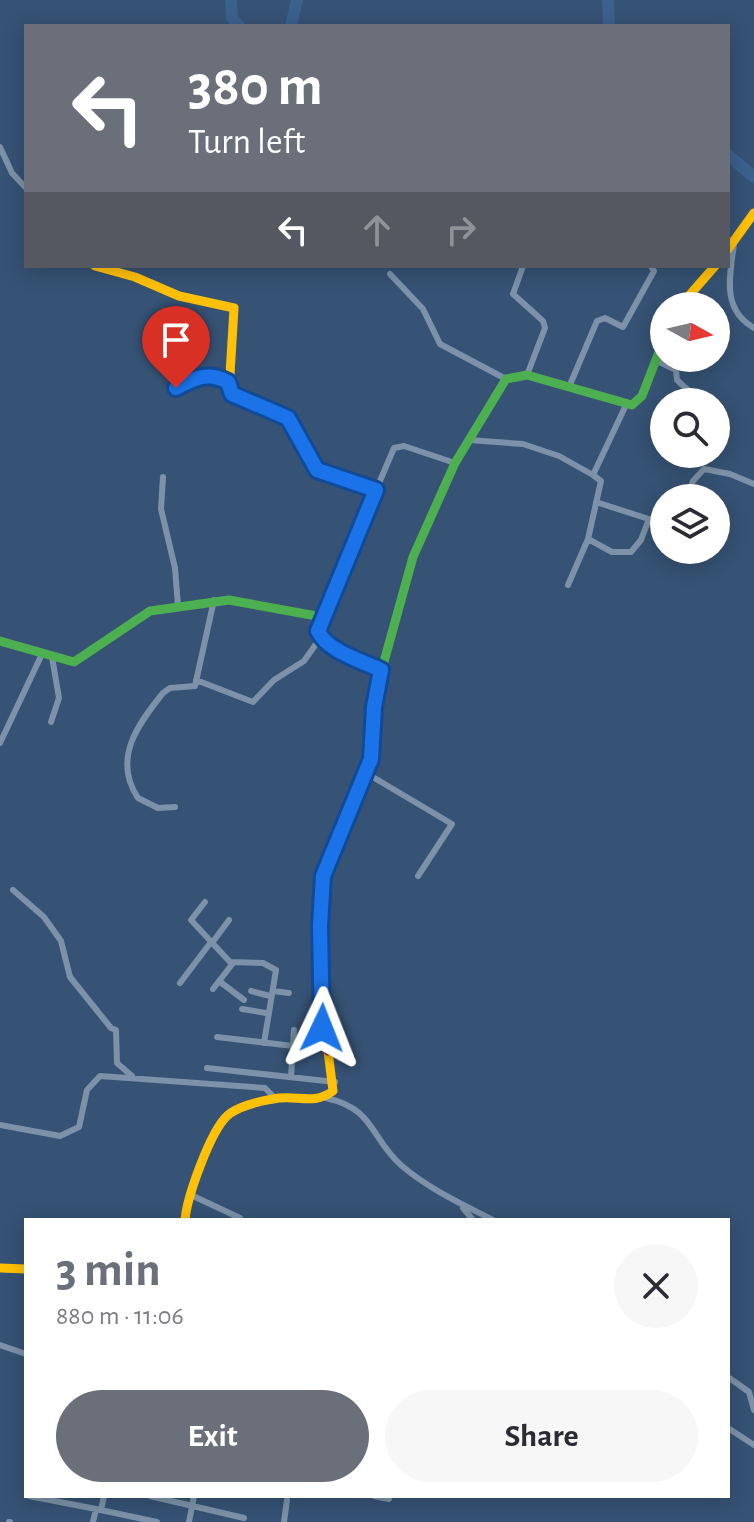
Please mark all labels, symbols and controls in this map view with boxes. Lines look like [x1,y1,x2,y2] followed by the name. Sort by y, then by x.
[56,56,160,160] icon: left
[188,59,323,115] text: 380 m
[188,124,305,160] text: Turn left
[271,208,315,252] icon: left
[355,208,399,252] icon: ahead
[439,208,483,252] icon: right
[650,292,730,372] north arrow
[650,292,730,564] map controls
[142,306,210,388] pin
[154,318,198,362] icon: arrive
[650,388,730,468] button: search
[650,484,730,564] button: layers
[280,986,364,1070] position arrow
[614,1244,698,1328] button: close
[56,1247,161,1295] text: 3 min
[56,1303,184,1329] text: 880 m · 11:06
[56,1390,369,1482] button: Exit
[385,1390,698,1482] button: Share

